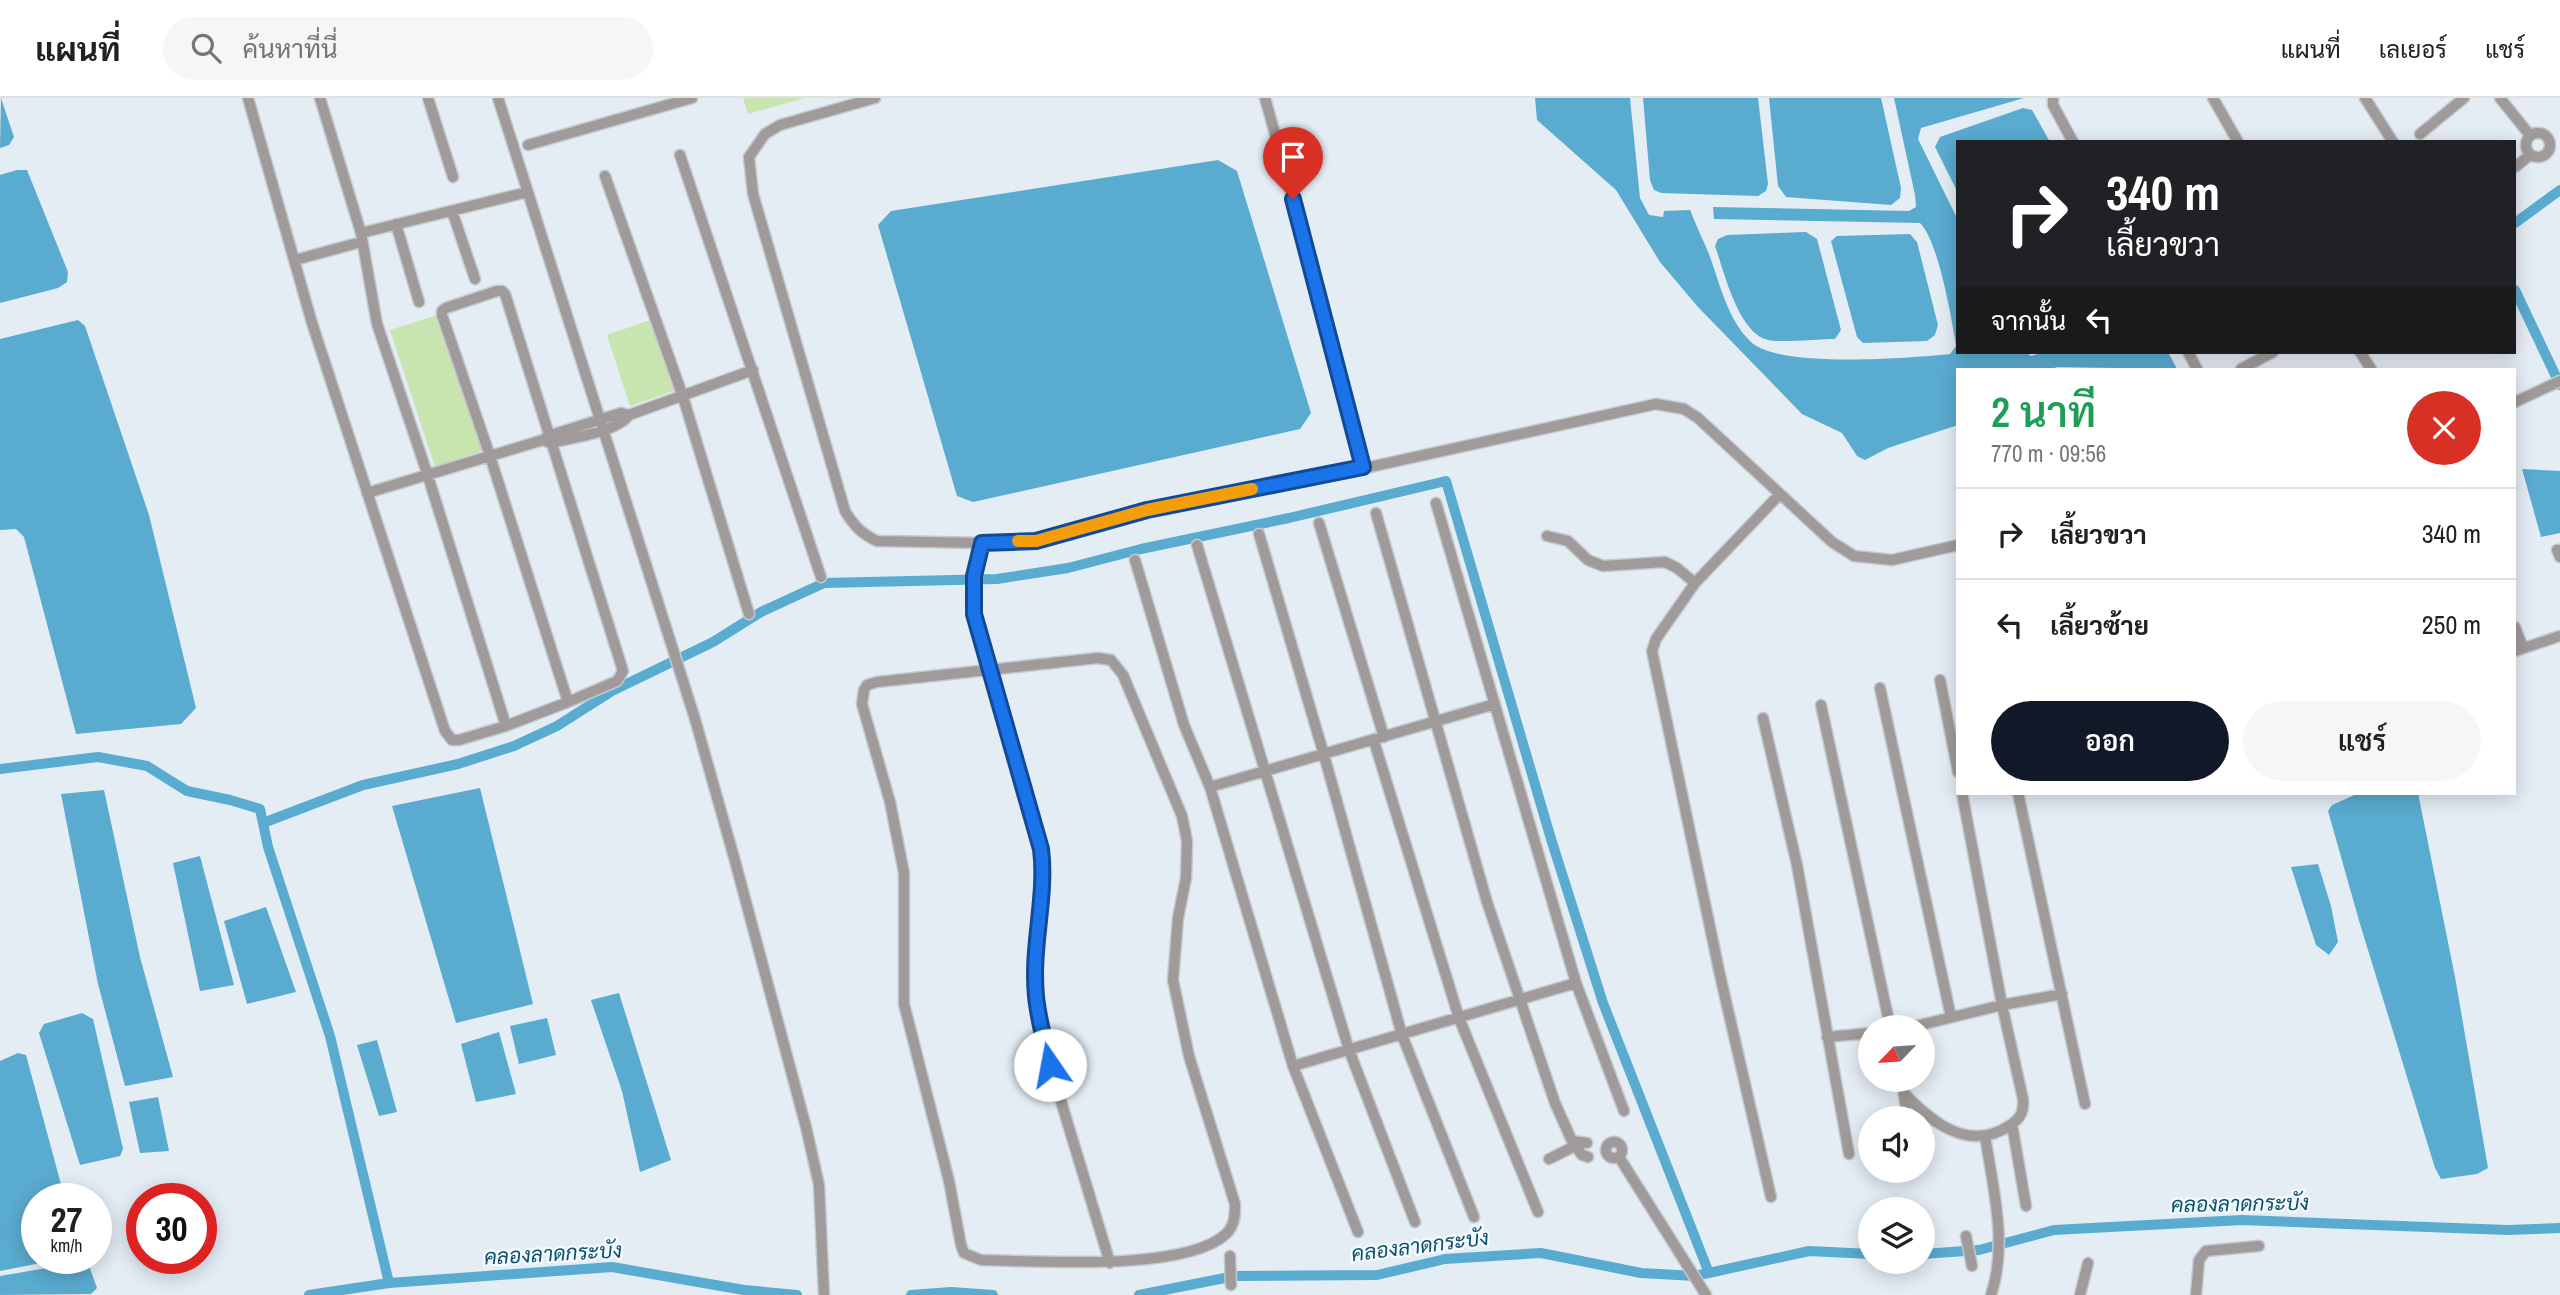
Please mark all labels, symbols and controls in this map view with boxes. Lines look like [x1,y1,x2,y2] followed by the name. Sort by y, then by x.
[163,17,653,80] search box
[35,27,121,71] text: แผนที่
[187,29,225,67] icon: search
[243,31,338,66] text: ค้นหาที่นี่
[2281,33,2341,65] text: แผนที่
[2379,33,2447,65] text: เลเยอร์
[2485,33,2525,65] text: แชร์
[1263,127,1323,199] pin
[1274,138,1312,176] icon: arrive
[2106,159,2220,225] text: 340 m
[1991,168,2082,259] icon: right
[2106,223,2220,266] text: เลี้ยวขวา
[2080,301,2118,339] icon: left
[1991,303,2066,338] text: จากนั้น
[1991,384,2096,440] text: 2 นาที
[2407,391,2481,465] button: close
[1991,438,2106,469] text: 770 m · 09:56
[1991,515,2029,553] icon: right
[2422,516,2481,551] text: 340 m
[2050,517,2147,552] text: เลี้ยวขวา
[1991,606,2029,644] icon: left
[2422,607,2481,642] text: 250 m
[2050,608,2149,643] text: เลี้ยวซ้าย
[1991,701,2229,781] button: ออก
[2243,701,2481,781] button: แชร์
[1858,1015,1936,1092] north arrow
[1858,1015,1935,1274] map controls
[1013,1028,1087,1102] position arrow
[1858,1106,1935,1183] button: sound
[126,1183,217,1274] speed limit sign: 30
[2171,1188,2309,1219] water label: คลองลาดกระบัง
[51,1196,82,1243] text: 27
[1858,1197,1935,1274] button: layers
[1350,1223,1490,1268] water label: คลองลาดกระบัง
[51,1233,83,1258] text: km/h
[483,1235,623,1272] water label: คลองลาดกระบัง

